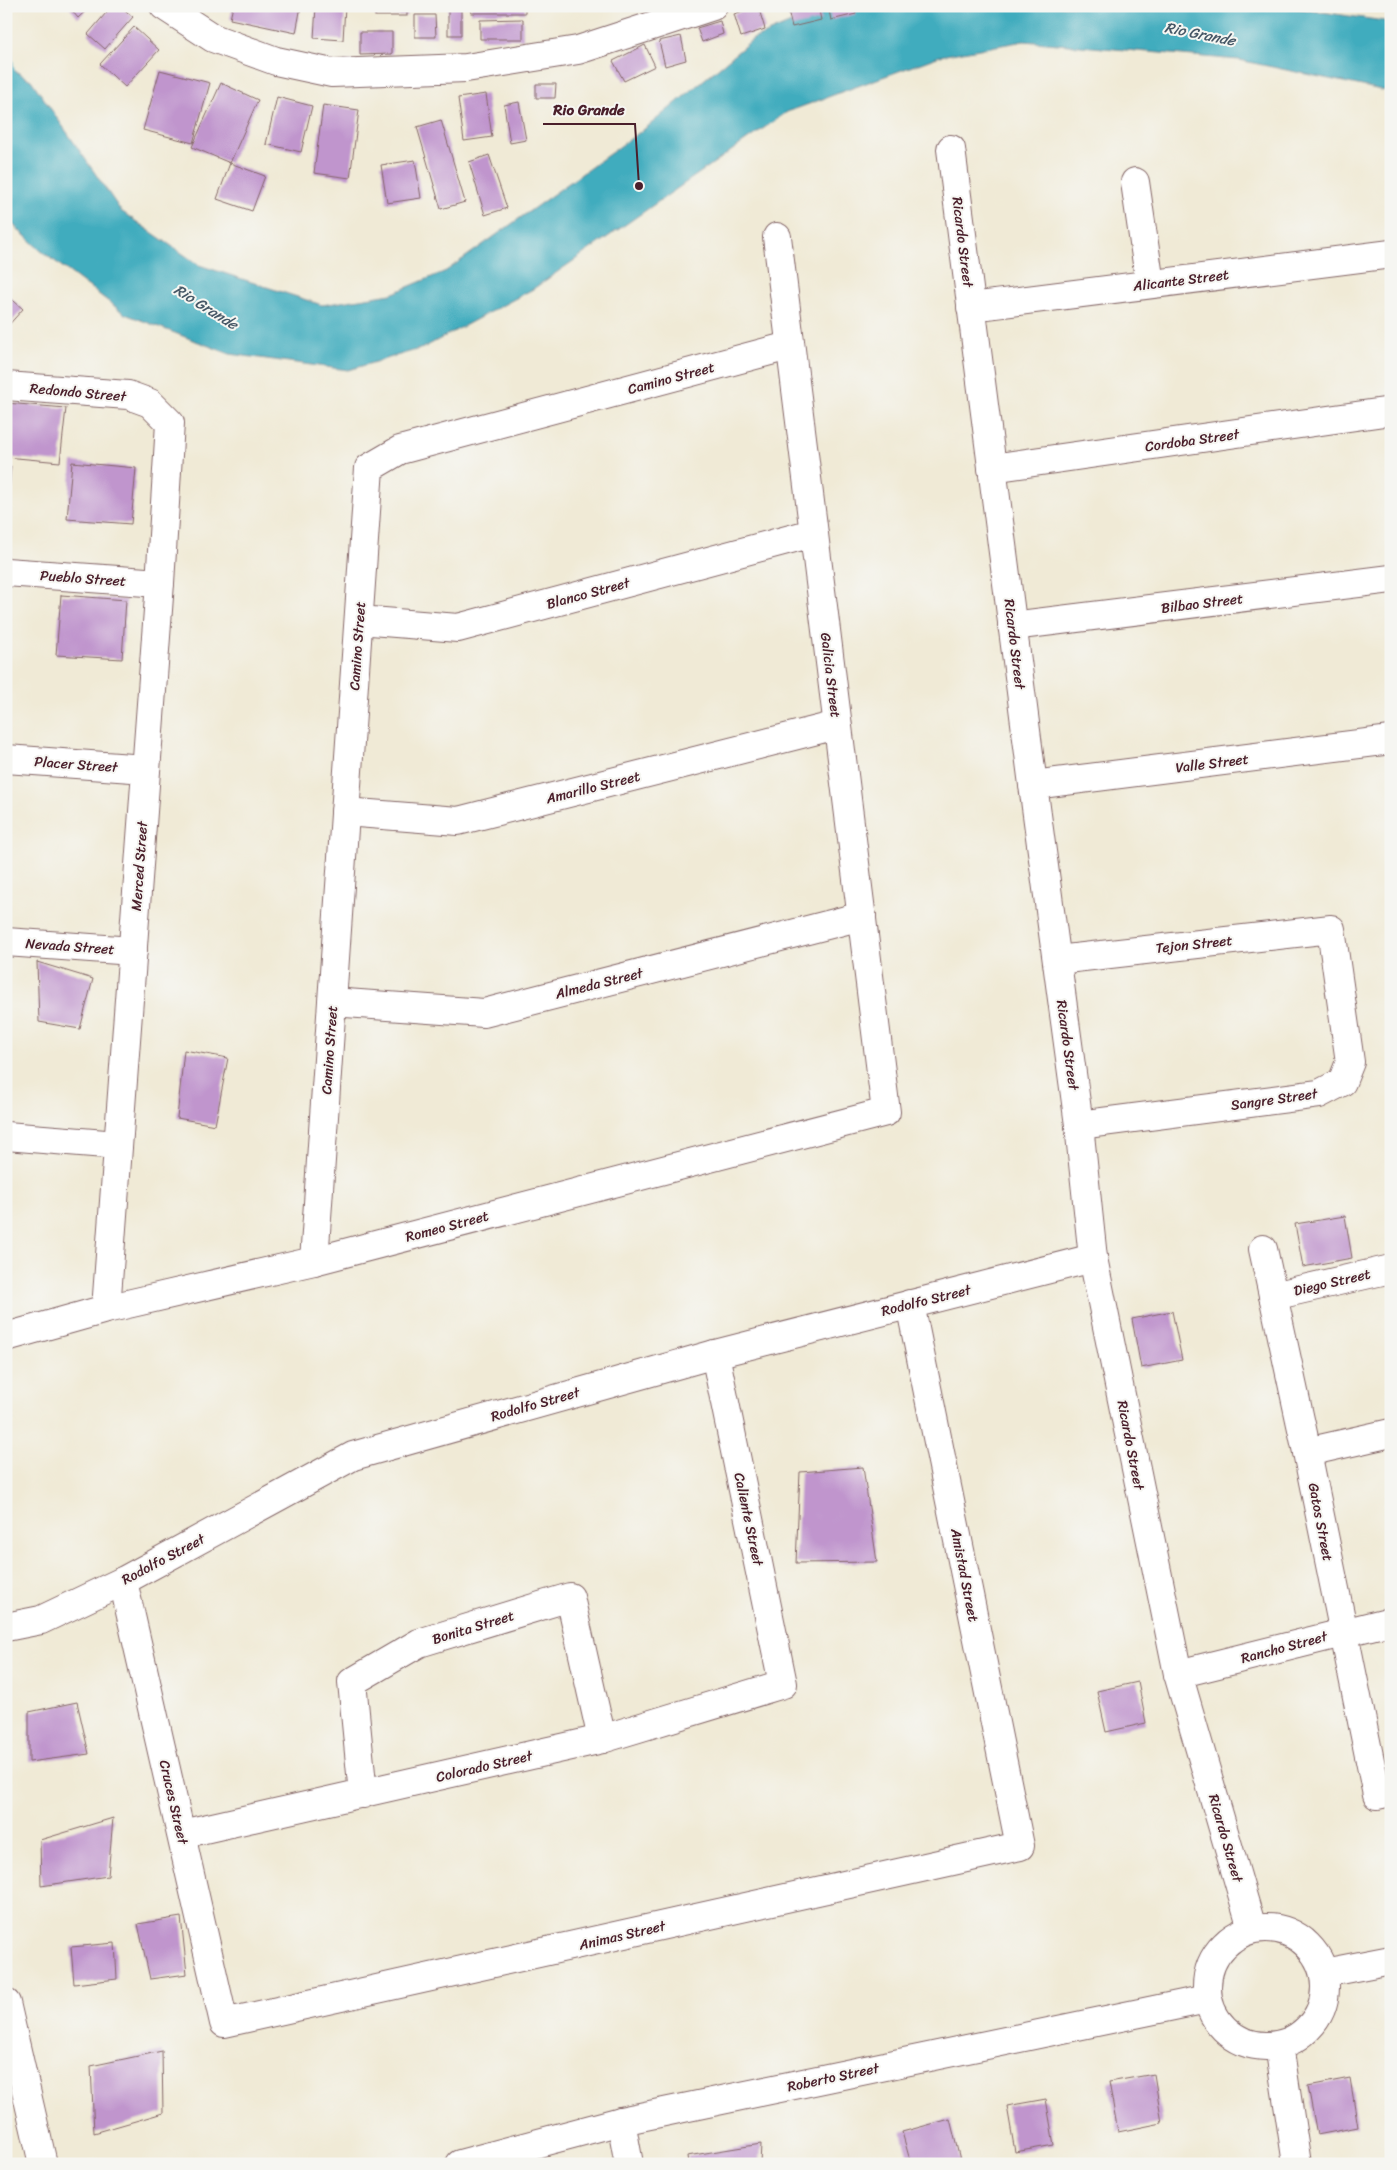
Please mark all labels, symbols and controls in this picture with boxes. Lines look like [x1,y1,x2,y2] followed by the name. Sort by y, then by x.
[1162,14,1239,54] water label: Rio Grande
[543,94,635,124] callout: Rio Grande
[552,97,625,123] text: Rio Grande
[945,196,981,290] street label: Ricardo Street
[1131,262,1230,299] street label: Alicante Street
[169,277,244,338] water label: Rio Grande
[625,355,717,402] street label: Camino Street
[29,376,128,409] street label: Redondo Street
[1143,421,1242,459] street label: Cordoba Street
[39,563,127,594] street label: Pueblo Street
[544,570,634,617] street label: Blanco Street
[1160,586,1245,621] street label: Bilbao Street
[997,598,1033,692] street label: Ricardo Street
[342,601,373,691] street label: Camino Street
[813,631,848,719] street label: Galicia Street
[1174,747,1250,780] street label: Valle Street
[34,749,120,780] street label: Placer Street
[542,764,643,812] street label: Amarillo Street
[124,819,155,912] street label: Merced Street
[1155,928,1234,961] street label: Tejon Street
[25,931,115,962] street label: Nevada Street
[552,960,647,1007] street label: Almeda Street
[1049,998,1086,1093] street label: Ricardo Street
[314,1005,345,1095] street label: Camino Street
[1229,1081,1320,1118] street label: Sangre Street
[403,1203,492,1250] street label: Romeo Street
[1291,1262,1373,1303] street label: Diego Street
[879,1277,975,1324] street label: Rodolfo Street
[488,1379,584,1429] street label: Rodolfo Street
[1110,1398,1152,1493] street label: Ricardo Street
[726,1470,771,1569] street label: Caliente Street
[1301,1481,1340,1563] street label: Gatos Street
[943,1525,986,1624] street label: Amistad Street
[117,1526,211,1592] street label: Rodolfo Street
[429,1603,517,1652] street label: Bonita Street
[1238,1624,1331,1671] street label: Rancho Street
[434,1743,536,1790] street label: Colorado Street
[152,1758,196,1848] street label: Cruces Street
[1201,1791,1250,1887] street label: Ricardo Street
[575,1913,669,1958] street label: Animas Street
[785,2055,883,2099] street label: Roberto Street

